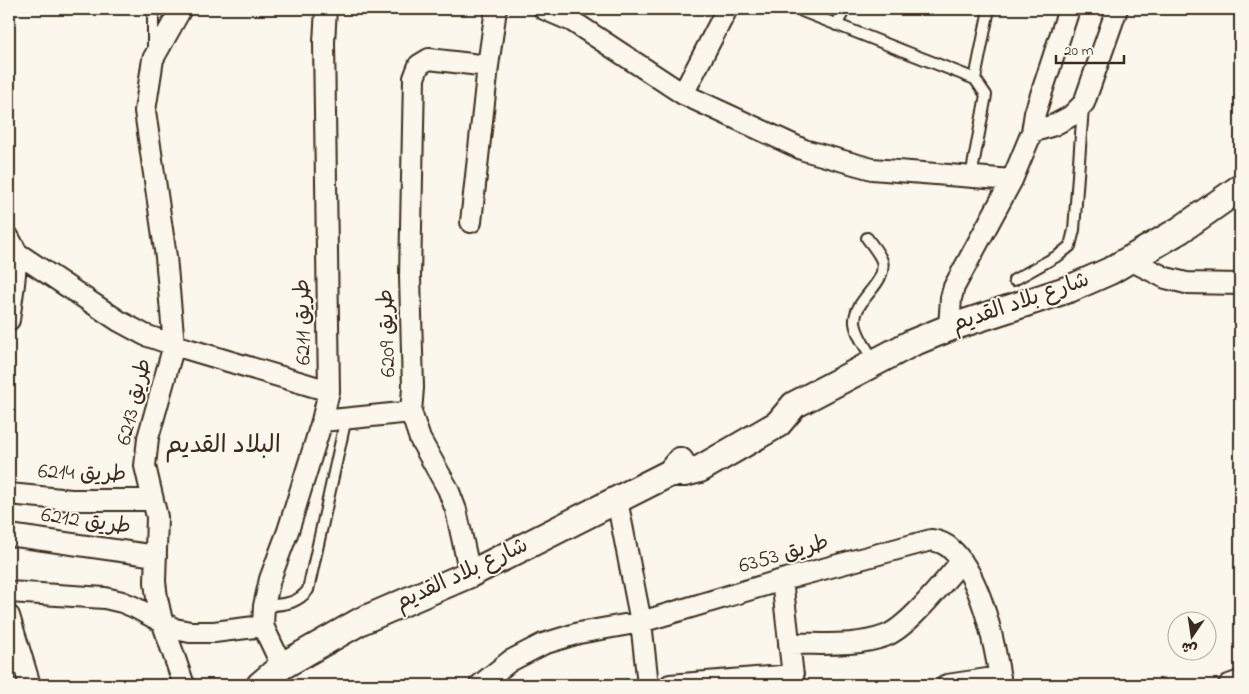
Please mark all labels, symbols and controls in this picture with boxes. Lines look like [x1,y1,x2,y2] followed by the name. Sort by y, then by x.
[1056,32,1124,64] scale bar
[1064,40,1094,62] text: 20 m
[948,265,1094,341] street label: شارع بلاد القديم
[287,279,321,365] street label: طريق 6211
[370,288,406,378] street label: طريق 6209
[109,355,161,449] street label: طريق 6213
[165,428,281,464] district label: البلاد القديم
[37,456,127,492] street label: طريق 6214
[39,500,133,544] street label: طريق 6212
[735,527,833,583] street label: طريق 6353
[390,530,534,620] street label: شارع بلاد القديم
[1166,612,1216,662] north arrow
[1180,635,1199,659] text: ش

